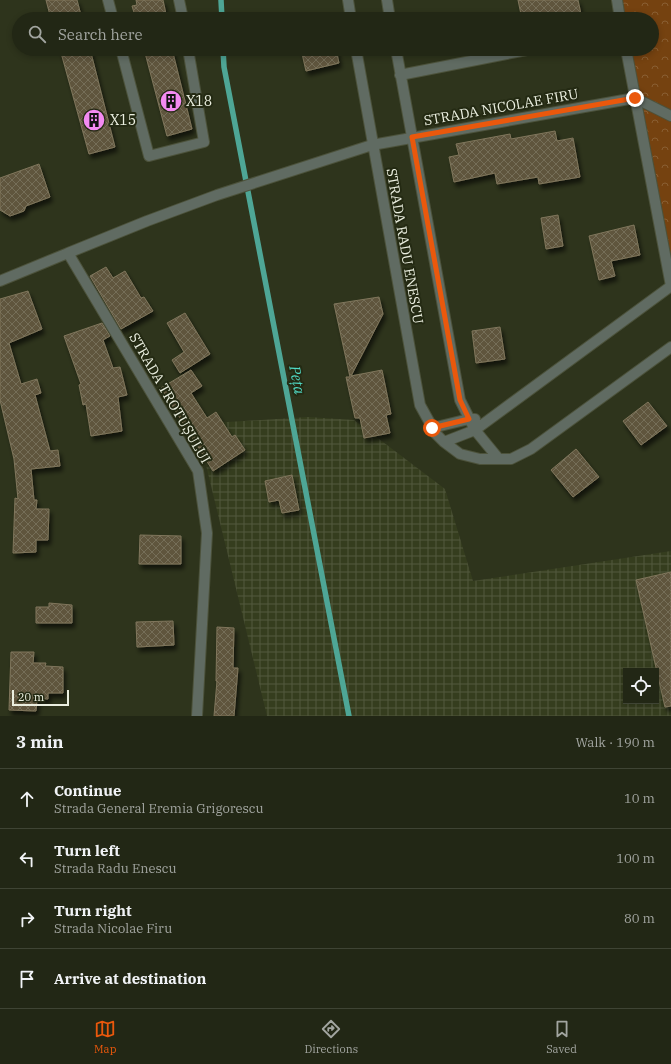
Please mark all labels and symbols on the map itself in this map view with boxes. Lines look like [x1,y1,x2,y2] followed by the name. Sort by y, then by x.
[422,85,580,129] street label: STRADA NICOLAE FIRU
[158,88,184,114] building icon: X18
[626,89,644,107] route end
[186,92,212,110] place label: X18
[81,107,107,133] building icon: X15
[110,111,136,129] place label: X15
[382,167,428,325] street label: STRADA RADU ENESCU
[125,329,215,467] street label: STRADA TROTUȘULUI
[285,363,310,397] water label: Peța
[423,419,441,437] route start
[12,688,69,707] scale bar

